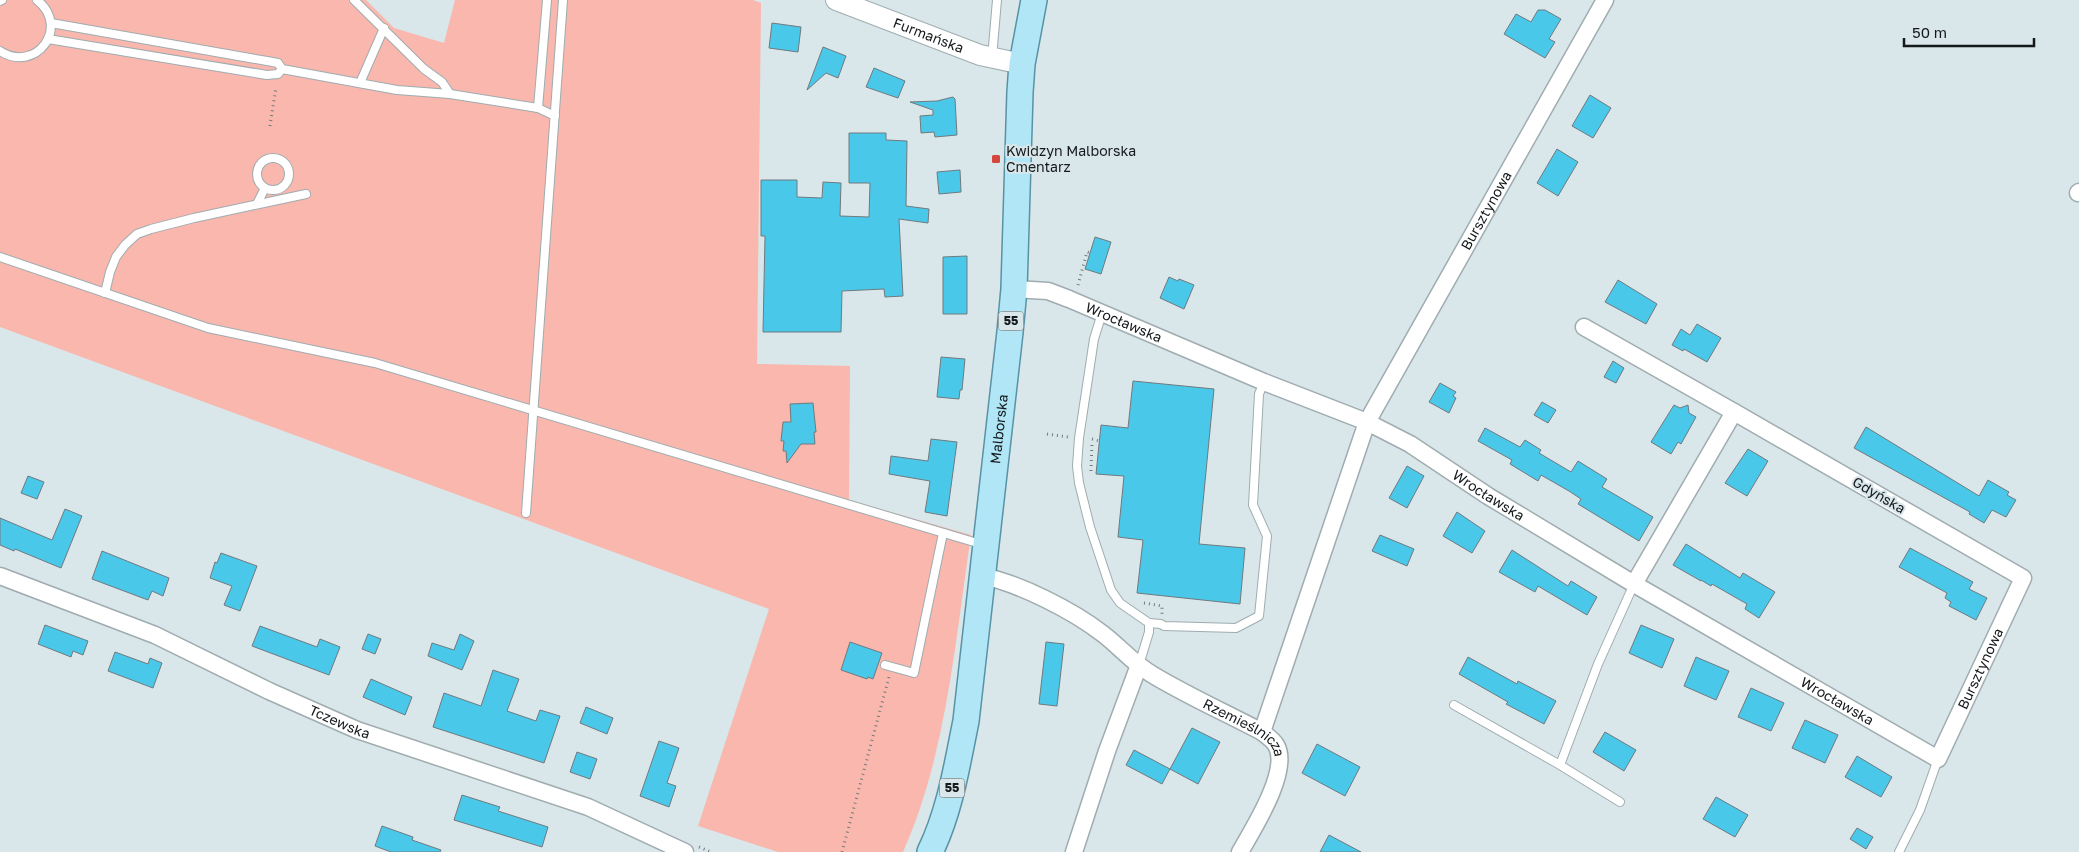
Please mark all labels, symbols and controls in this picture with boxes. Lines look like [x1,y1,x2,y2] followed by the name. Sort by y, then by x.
[891,14,966,56] street label: Furmańska
[1904,15,2034,47] scale bar
[1912,23,1947,41] text: 50 m
[1006,142,1136,175] place label: Kwidzyn Malborska Cmentarz
[990,153,1002,165] marker: Kwidzyn Malborska Cmentarz
[1457,168,1515,253] street label: Bursztynowa
[1083,298,1165,346] street label: Wrocławska
[998,312,1024,331] road number: 55
[986,393,1011,465] street label: Malborska
[1450,466,1528,524] street label: Wrocławska
[1850,473,1909,516] street label: Gdyńska
[1954,625,2006,712] street label: Bursztynowa
[1798,673,1877,728] street label: Wrocławska
[1200,695,1288,758] street label: Rzemieślnicza
[307,701,372,742] street label: Tczewska
[940,778,964,798] road number: 55

